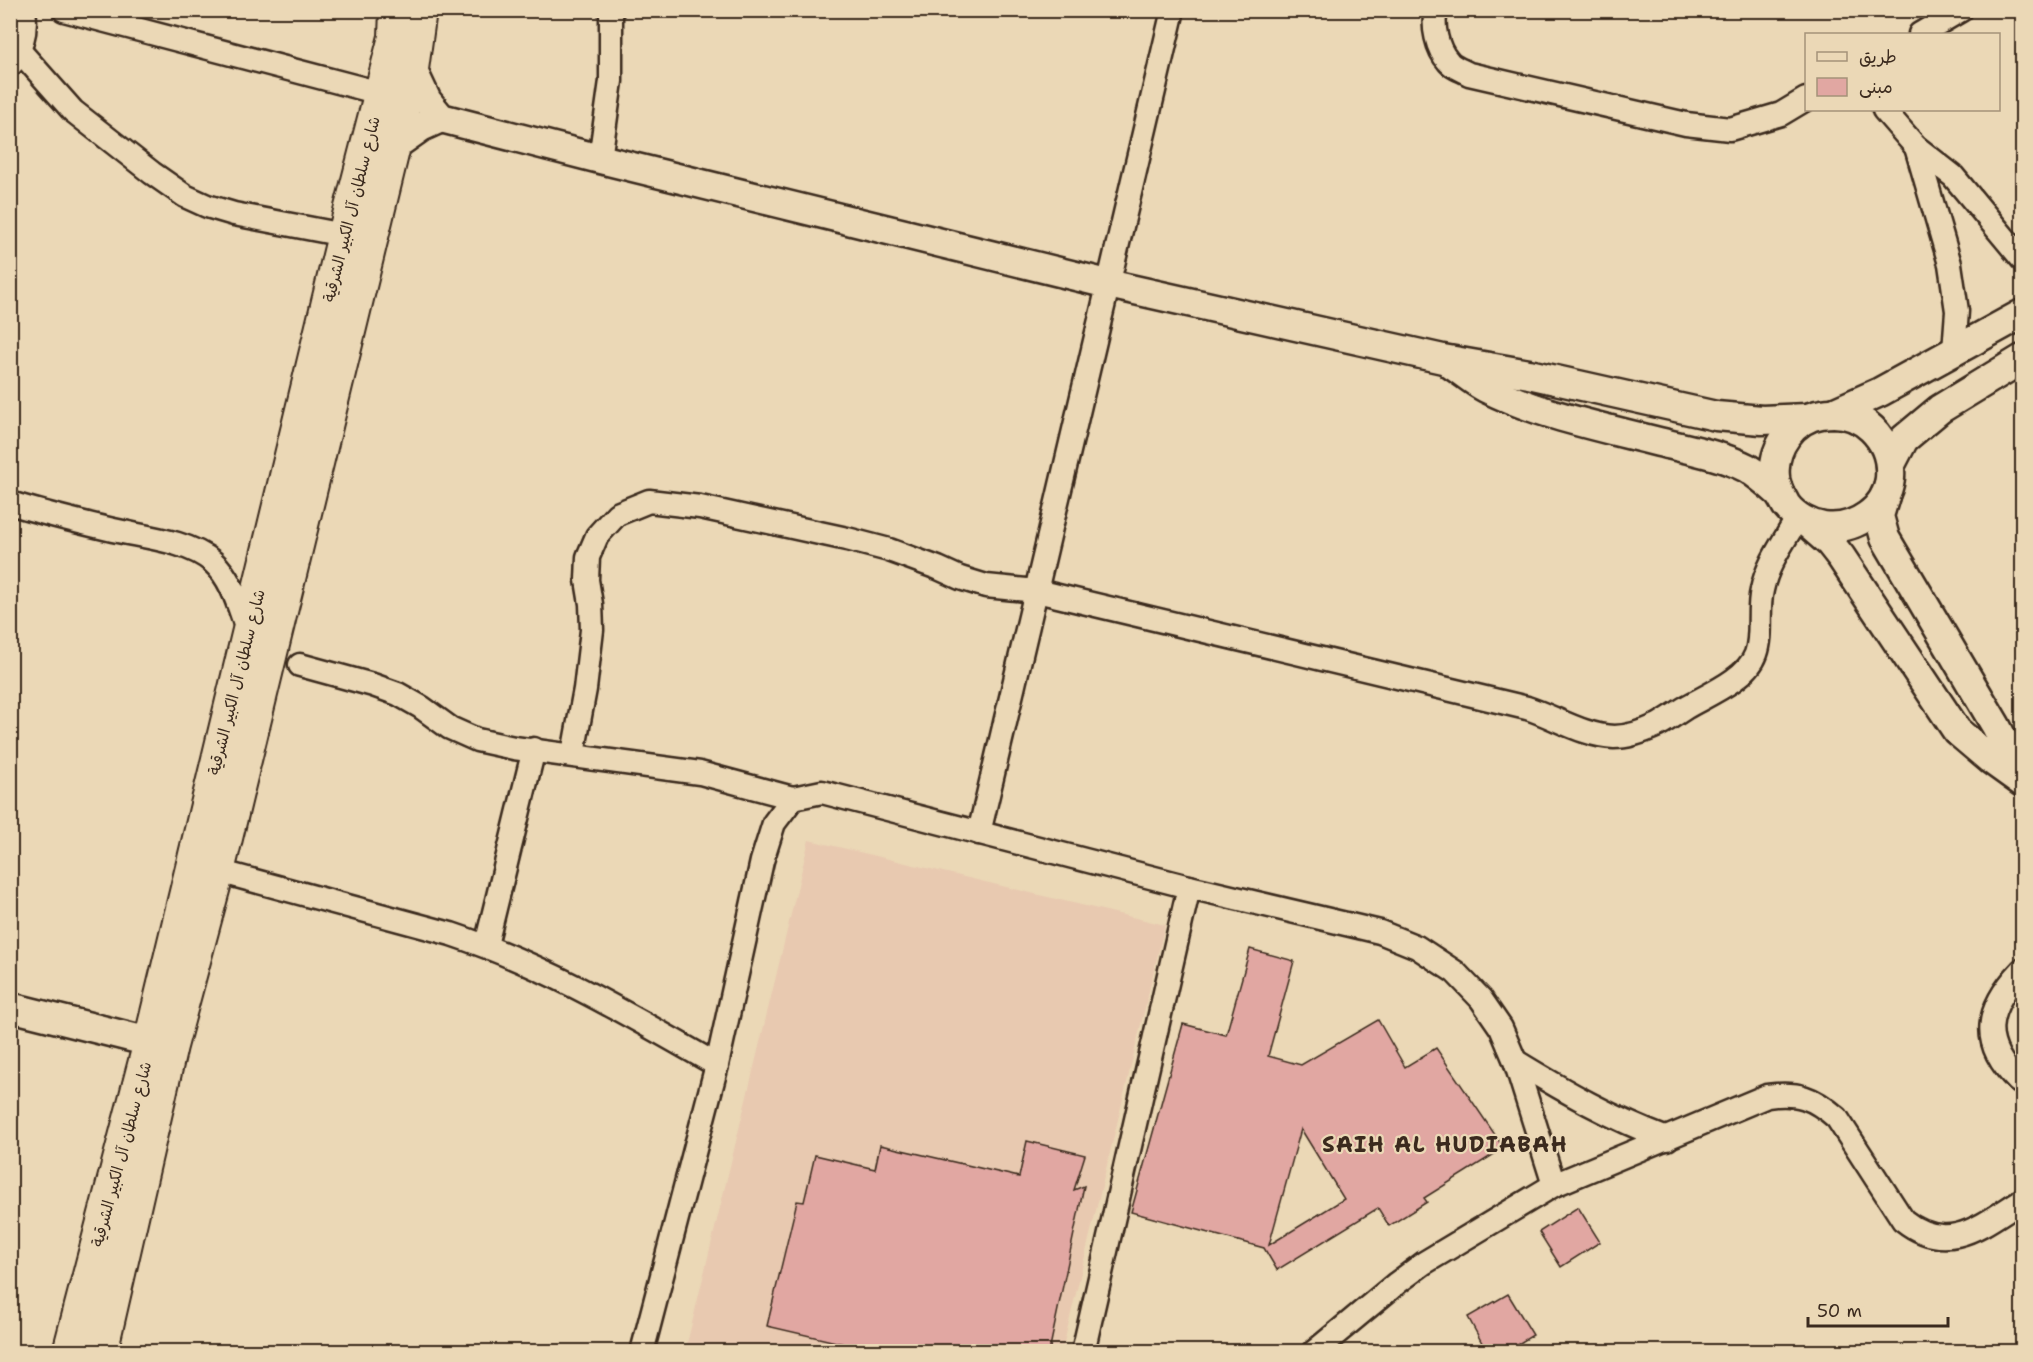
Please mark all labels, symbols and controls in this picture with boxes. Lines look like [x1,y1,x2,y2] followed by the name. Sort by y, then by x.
[1805,33,2000,111] legend
[1859,45,1897,69] text: طريق
[1859,75,1893,99] text: مبنى
[318,114,386,305] street label: شارع سلطان آل الكبير الشرقية
[203,587,271,778] street label: شارع سلطان آل الكبير الشرقية
[87,1059,157,1249] street label: شارع سلطان آل الكبير الشرقية
[1322,1130,1568,1159] district label: SAIH AL HUDIABAH
[1808,1290,1948,1328] scale bar
[1817,1299,1862,1323] text: 50 m

